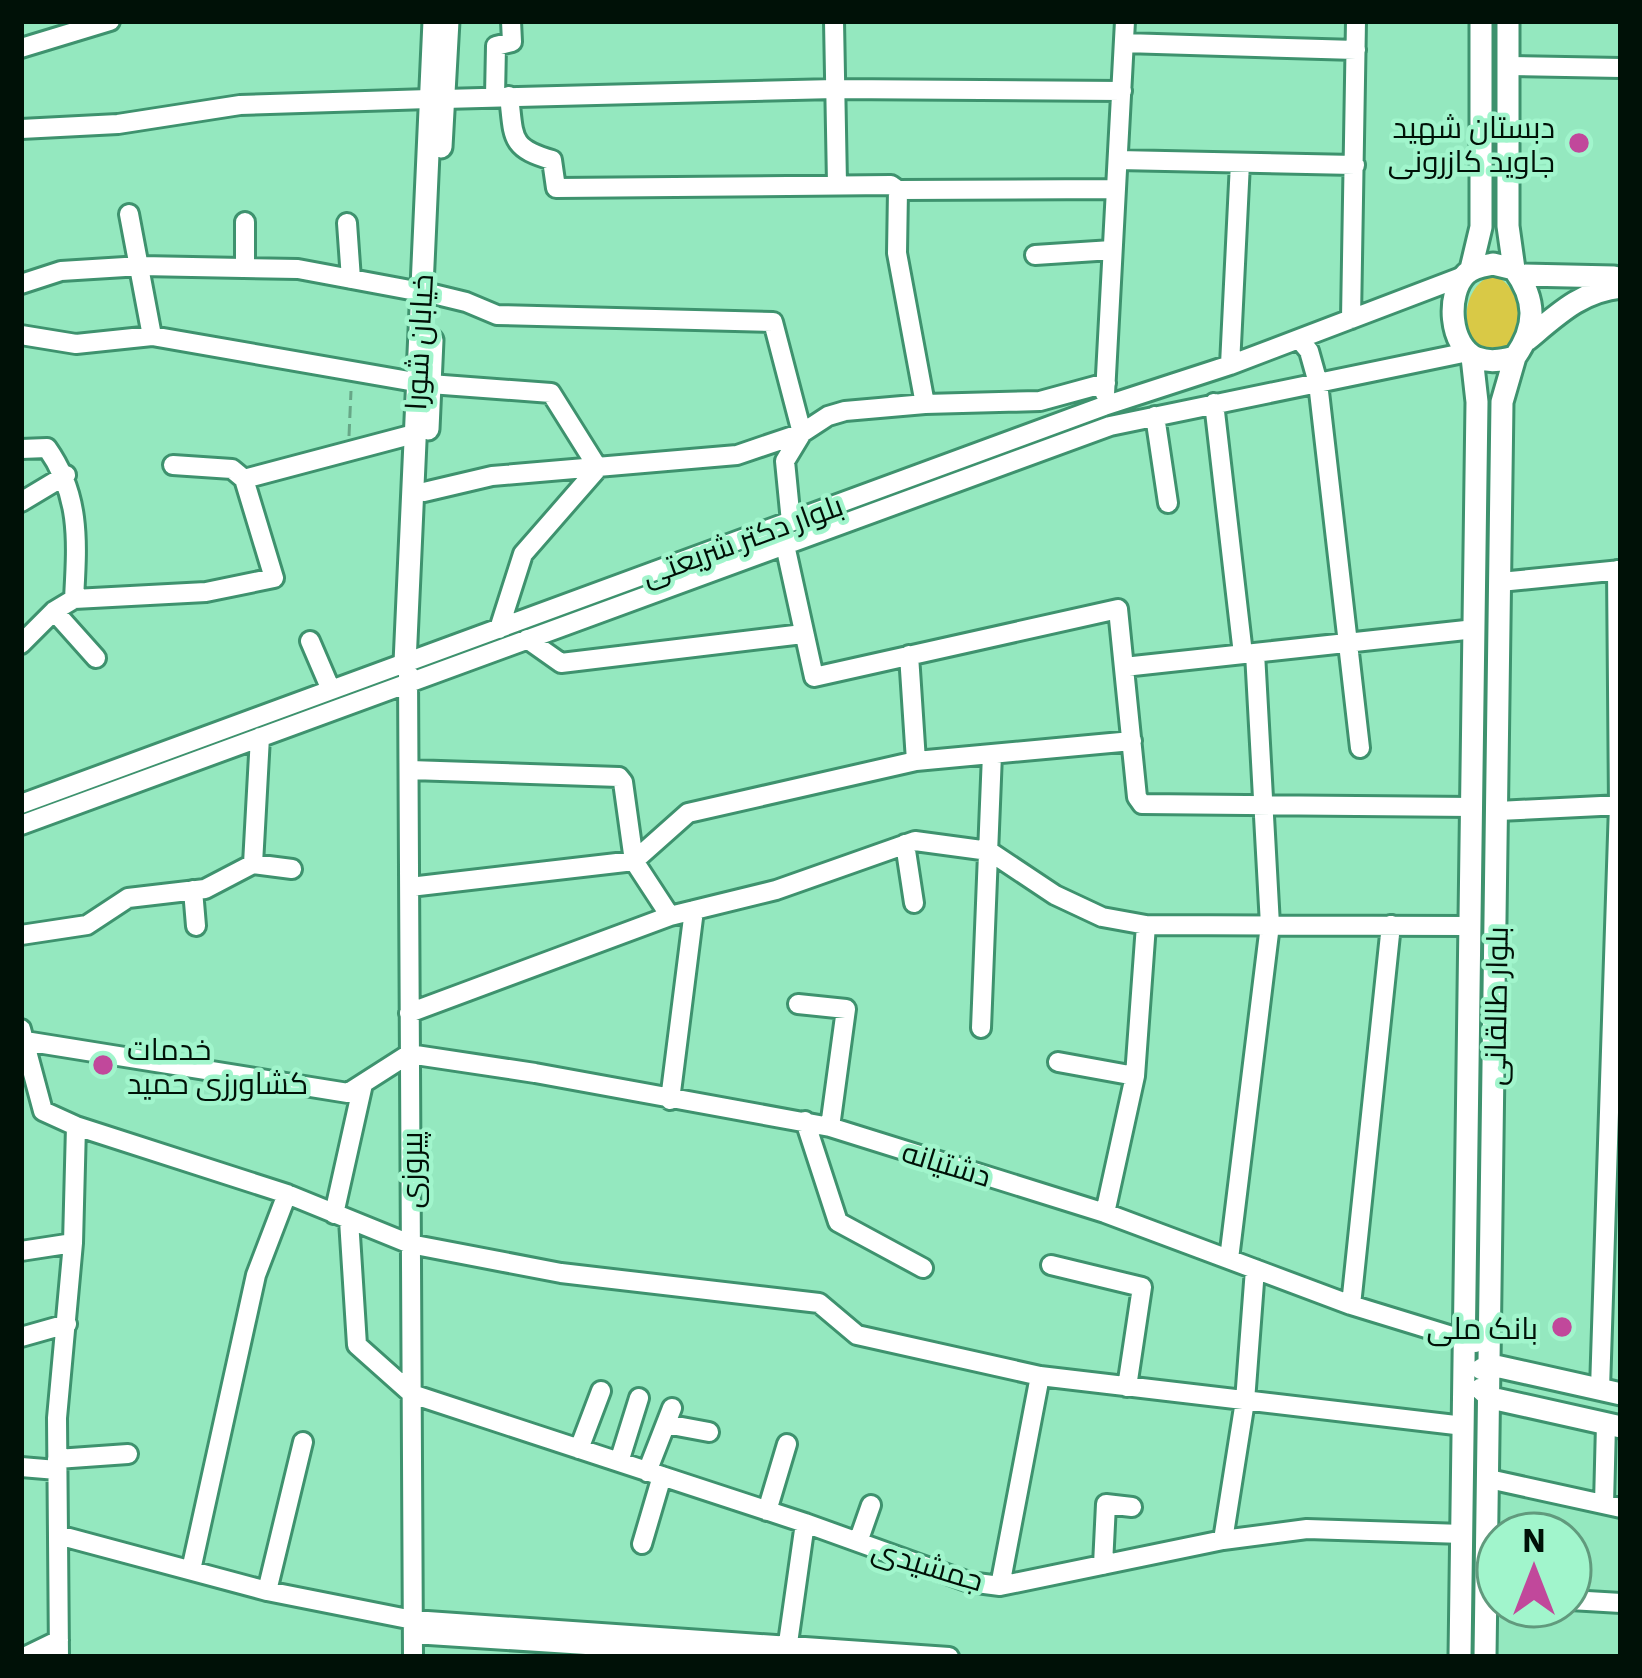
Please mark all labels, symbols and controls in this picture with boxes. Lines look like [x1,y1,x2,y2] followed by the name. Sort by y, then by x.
[1388,107,1555,180] place label: دبستان شهید جاوید کازرونی
[1566,130,1592,156] marker: دبستان شهید جاوید کازرونی
[395,273,441,411] street label: خیابان شورا
[636,485,848,593] street label: بلوار دکتر شریعتی
[1474,926,1516,1086] street label: بلوار طالقانی
[127,1029,308,1102] place label: خدمات کشاورزی حمید
[90,1052,116,1078] marker: خدمات کشاورزی حمید
[898,1131,996,1195] street label: دشتیانه
[391,1132,431,1208] street label: پیروزی
[1427,1308,1538,1347] place label: بانک ملی
[1549,1314,1575,1340] marker: بانک ملی
[1474,1510,1594,1630] north arrow
[1522,1518,1546,1561] text: N
[868,1529,988,1599] street label: جمشیدی

